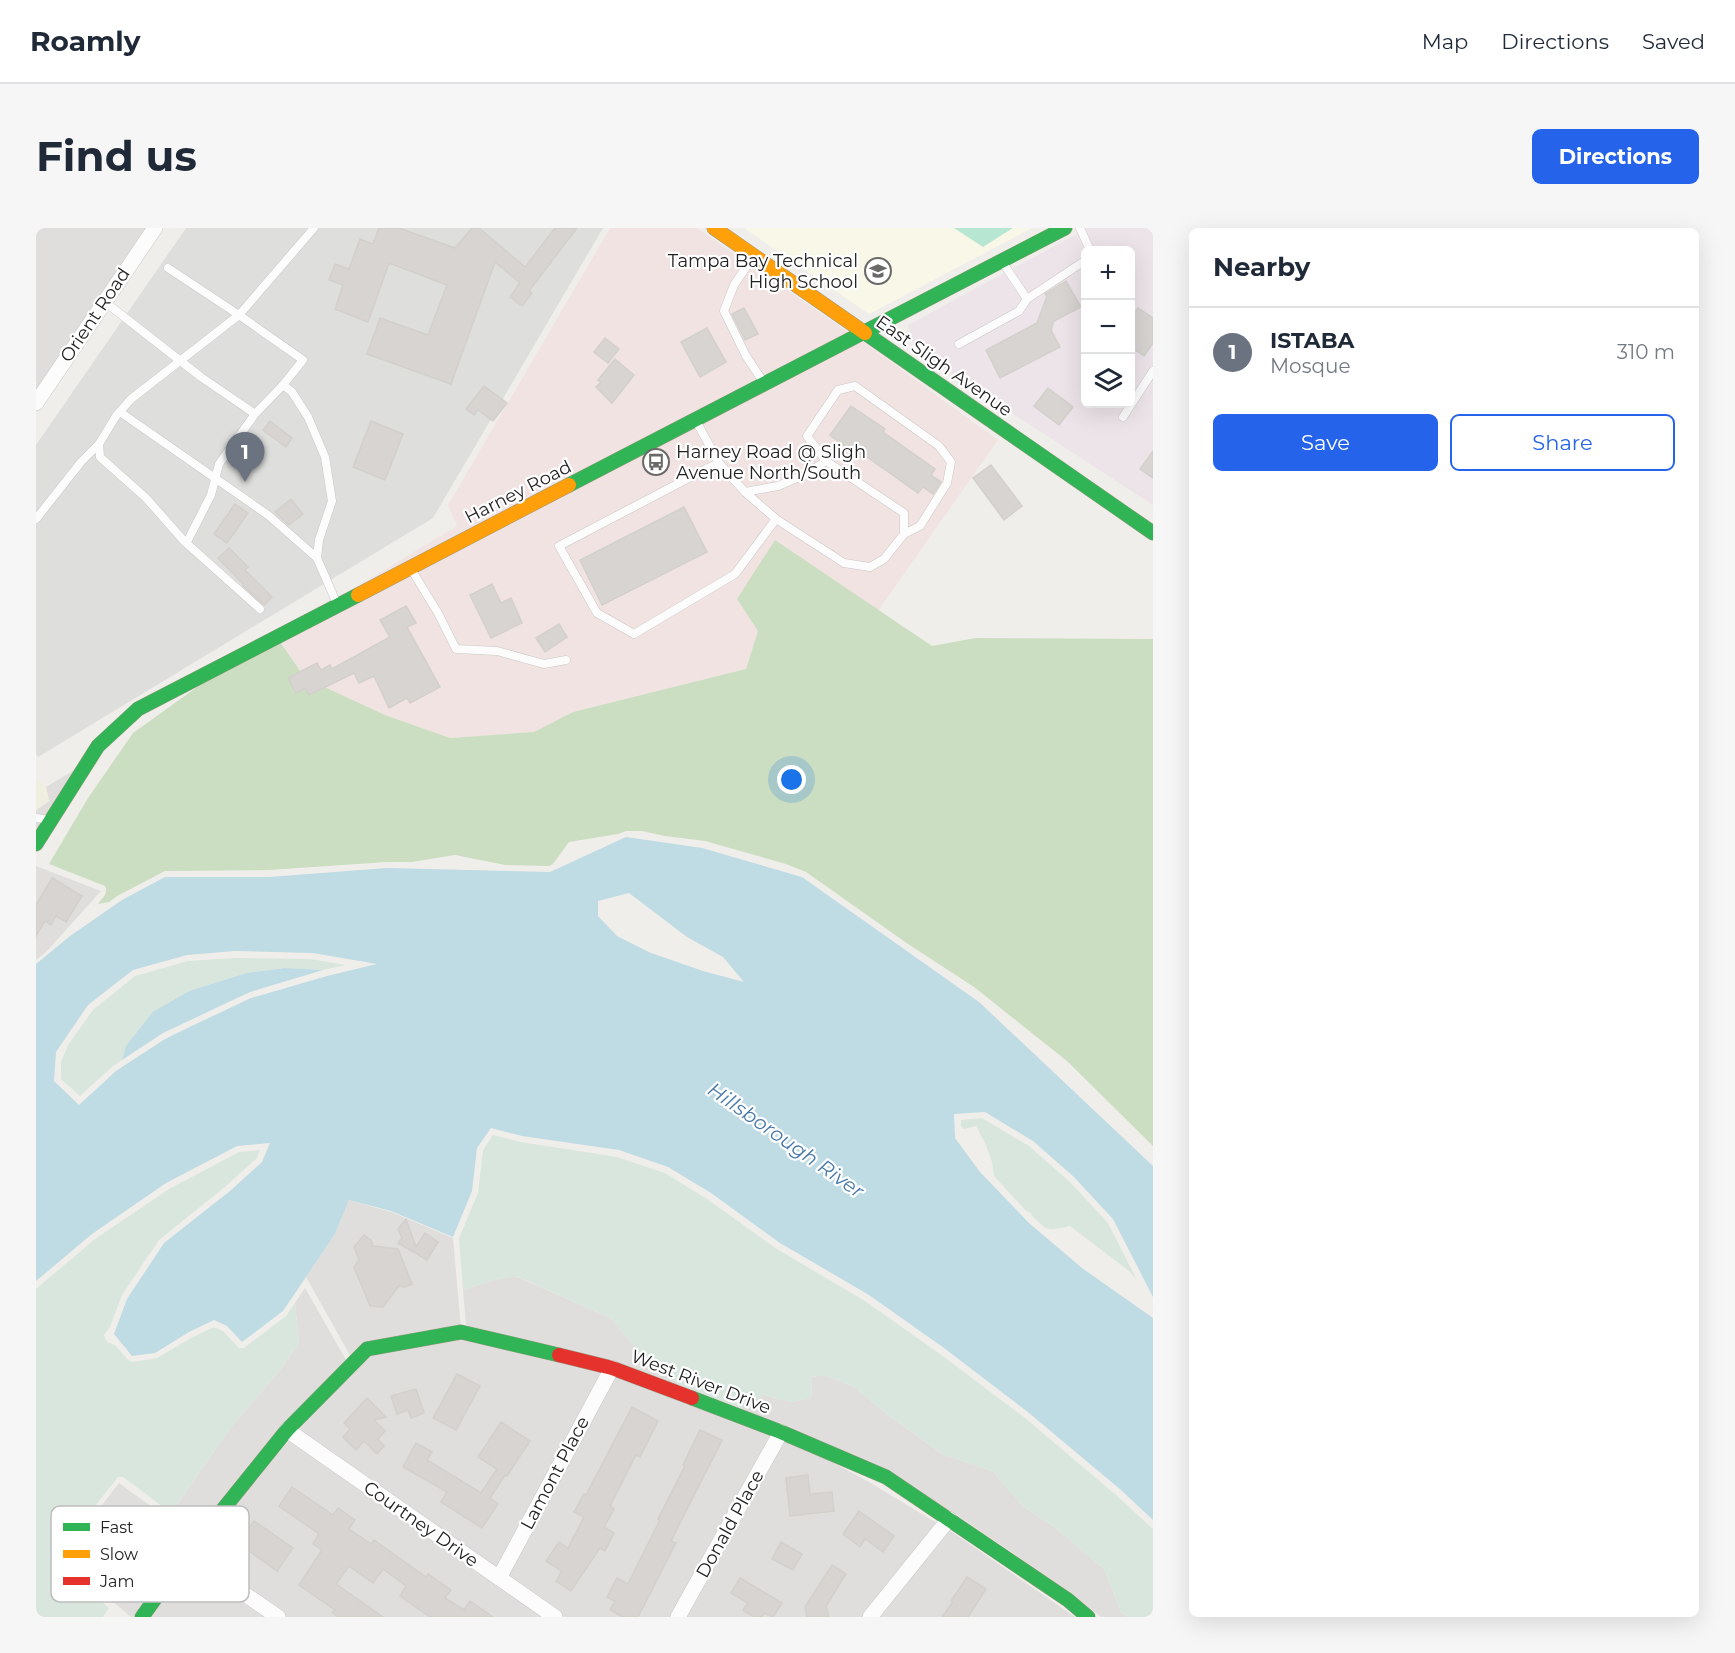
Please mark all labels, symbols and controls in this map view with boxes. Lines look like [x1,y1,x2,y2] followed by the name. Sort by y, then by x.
[30,24,140,58] text: Roamly
[1422,29,1468,54] text: Map
[1501,29,1609,54] text: Directions
[1642,29,1705,54] text: Saved
[1532,129,1699,184] button: Directions
[36,130,197,182] text: Find us
[1081,246,1135,408] map controls
[1081,246,1135,300] button: +
[668,250,858,293] place label: Tampa Bay Technical High School
[1213,251,1310,283] text: Nearby
[863,256,893,286] school or university icon: Tampa Bay Technical High School
[55,264,135,366] street label: Orient Road
[1081,300,1135,354] button: −
[872,311,1016,421] street label: East Sligh Avenue
[1270,327,1354,354] text: ISTABA
[1229,340,1236,364] text: 1
[1617,340,1675,364] text: 310 m
[1081,354,1135,408] button: layers
[1270,354,1350,378] text: Mosque
[1213,414,1438,471] button: Save
[1450,414,1675,471] button: Share
[226,432,264,482] pin: 1
[676,441,866,484] place label: Harney Road @ Sligh Avenue North/South
[641,447,671,477] bus stop icon: Harney Road @ Sligh Avenue North/South
[461,456,575,528] street label: Harney Road
[777,765,806,794] your location
[703,1077,869,1203] water label: Hillsborough River
[628,1345,774,1419] street label: West River Drive
[516,1413,594,1533] street label: Lamont Place
[691,1466,769,1582] street label: Donald Place
[359,1476,483,1572] street label: Courtney Drive
[51,1506,249,1602] legend
[100,1518,134,1537] text: Fast
[100,1545,138,1564] text: Slow
[99,1572,134,1591] text: Jam

